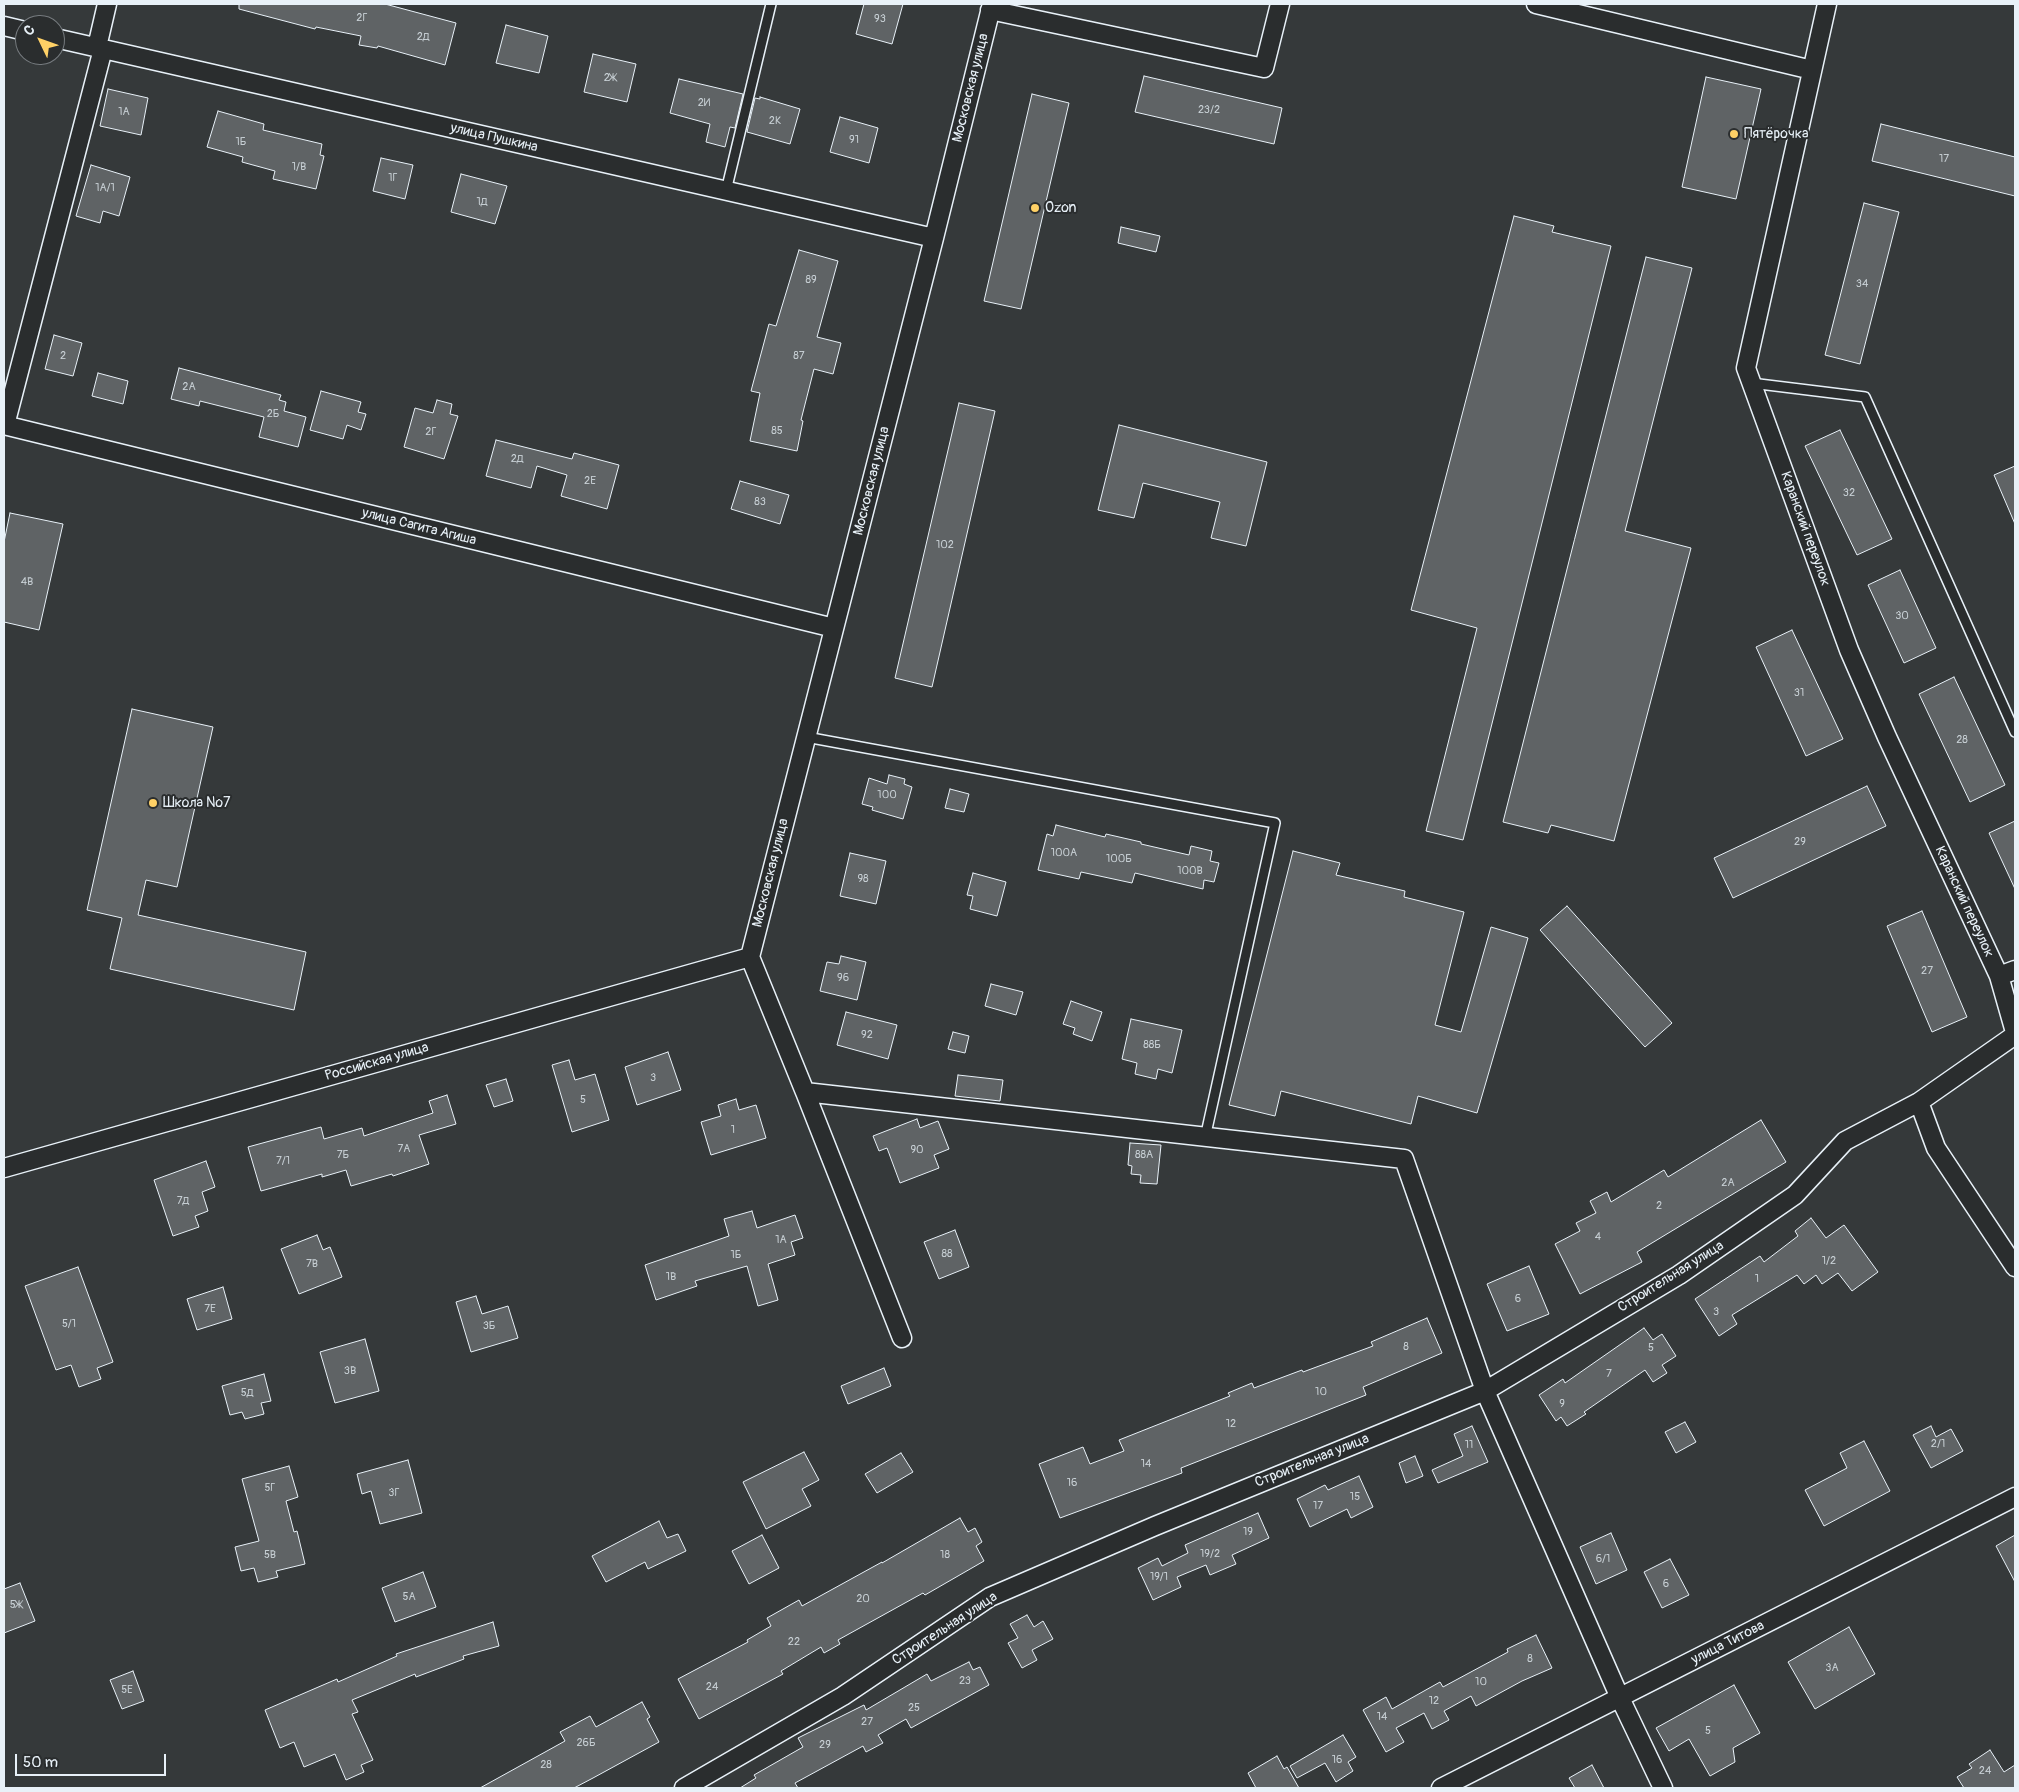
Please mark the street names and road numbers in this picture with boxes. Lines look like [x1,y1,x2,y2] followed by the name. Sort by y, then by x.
[949,32,993,144] street label: Московская улица
[449,120,539,156] street label: улица Пушкина
[850,425,894,537] street label: Московская улица
[1776,469,1834,589] street label: Каранский переулок
[360,505,478,549] street label: улица Сагита Агиша
[749,817,793,929] street label: Московская улица
[1931,844,1997,960] street label: Каранский переулок
[323,1039,431,1085] street label: Российская улица
[1615,1238,1727,1316] street label: Строительная улица
[1252,1430,1372,1492] street label: Строительная улица
[889,1589,1001,1669] street label: Строительная улица
[1689,1617,1767,1669] street label: улица Титова

